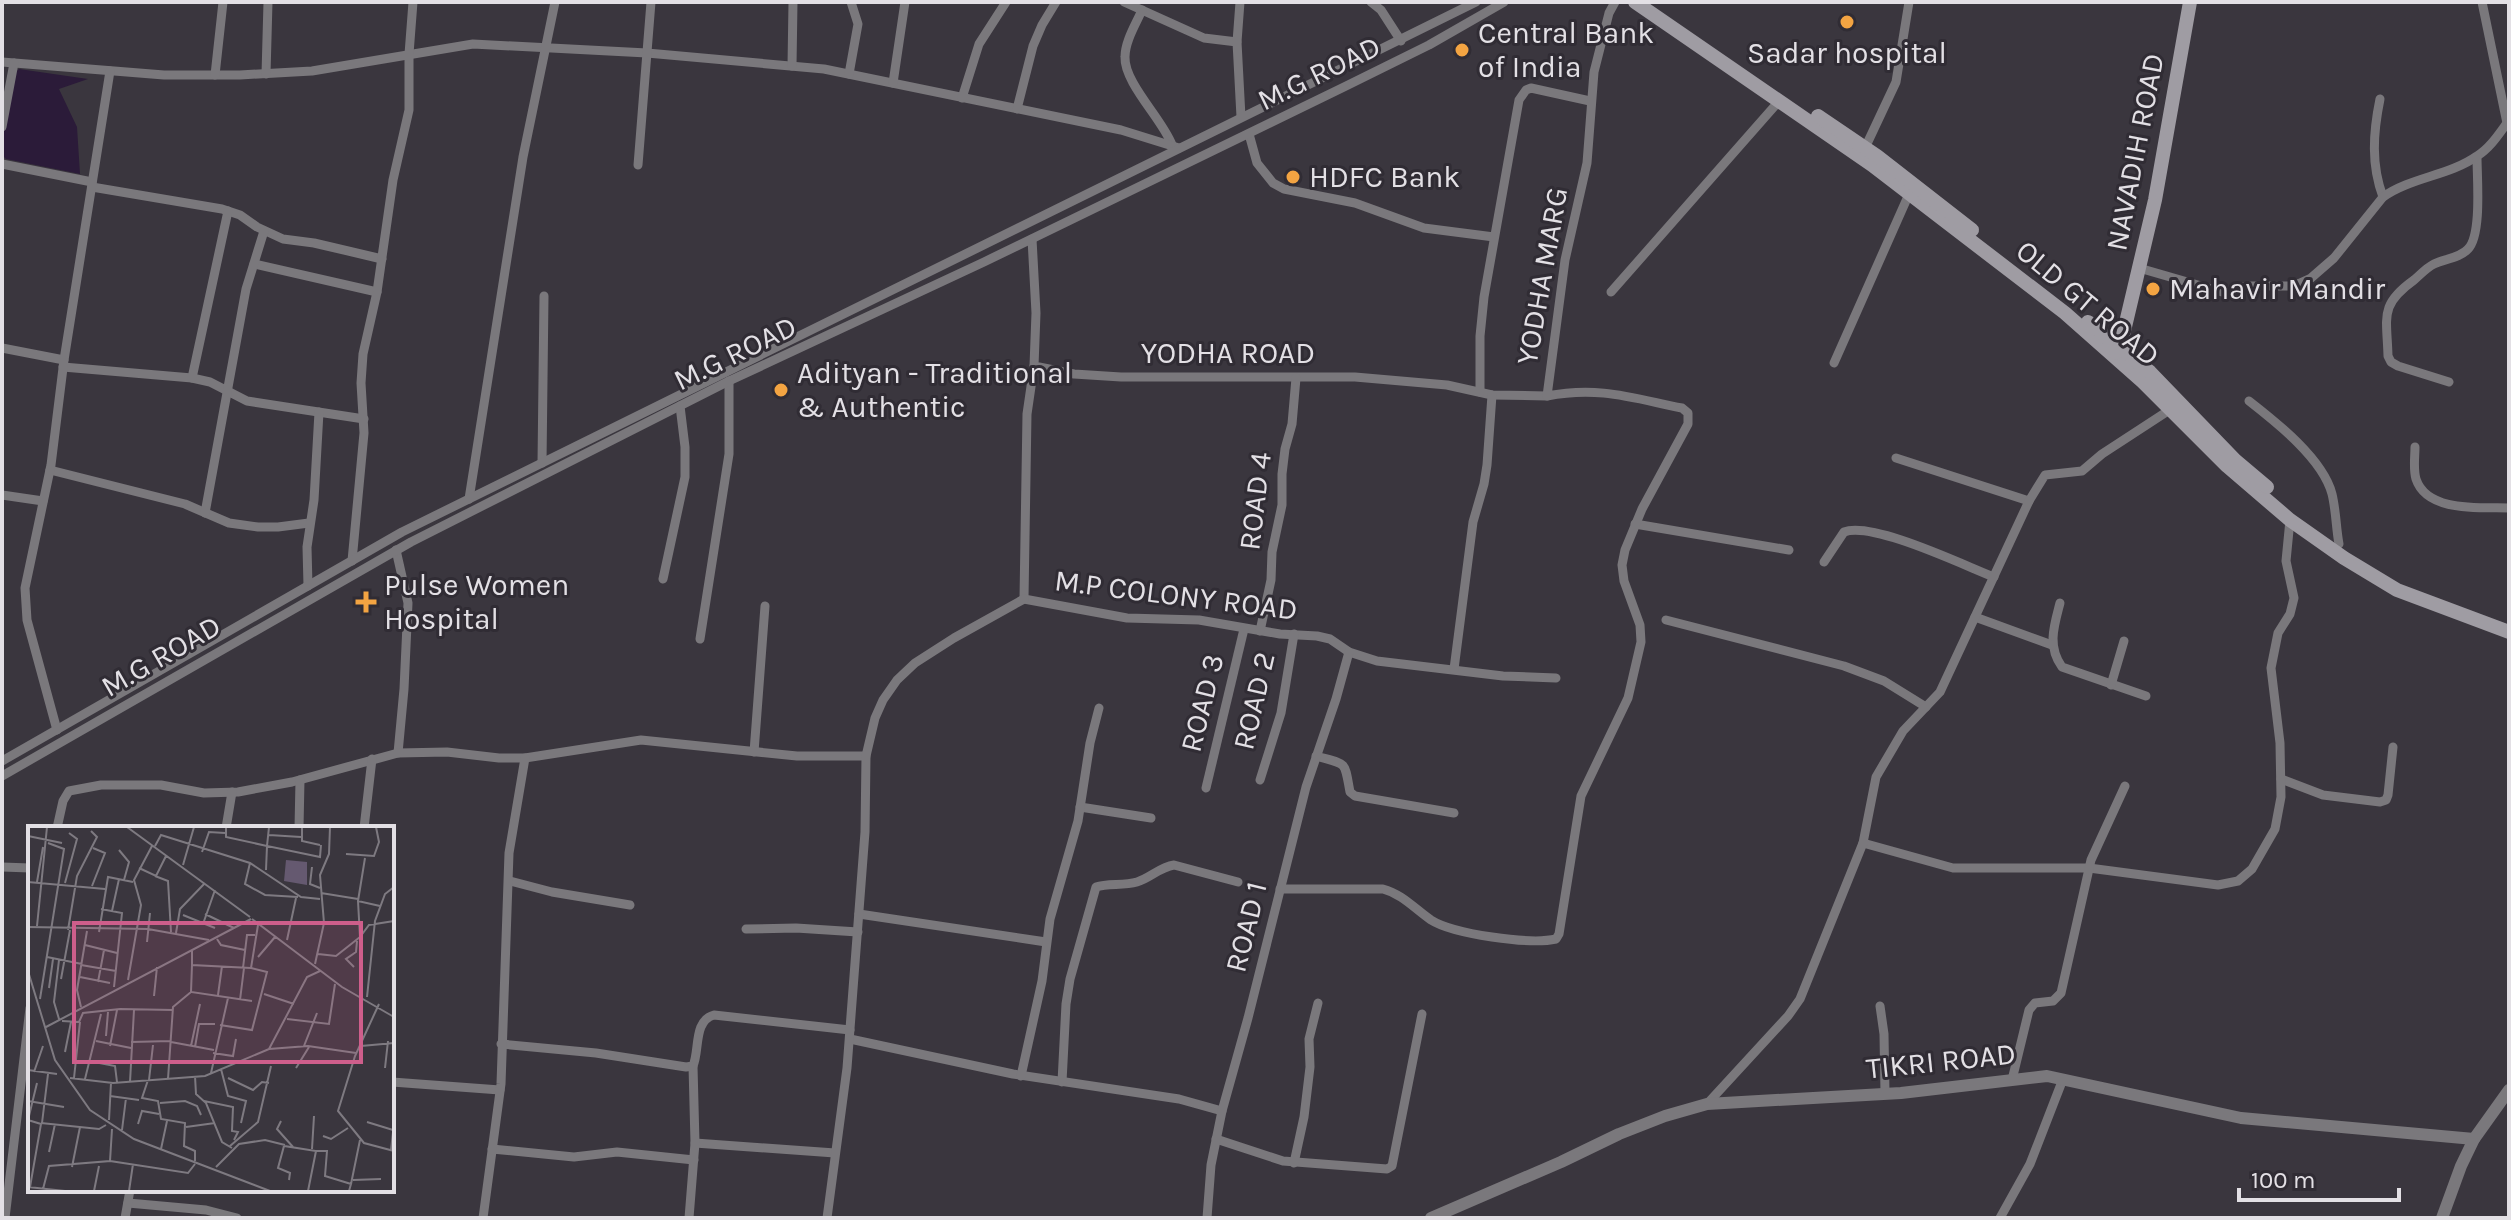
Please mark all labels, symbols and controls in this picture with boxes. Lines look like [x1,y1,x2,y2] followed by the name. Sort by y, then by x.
[1838,13,1856,31] marker: Sadar hospital
[1478,15,1654,85] place label: Central Bank of India
[1252,28,1386,118] street label: M.G ROAD
[1747,35,1947,71] place label: Sadar hospital
[1453,41,1471,59] marker: Central Bank of India
[2098,50,2172,254] street label: NAVADIH ROAD
[1309,159,1460,195] place label: HDFC Bank
[1284,168,1302,186] marker: HDFC Bank
[1509,184,1575,368] street label: YODHA MARG
[2009,232,2167,374] street label: OLD GT ROAD
[2169,271,2385,307] place label: Mahavir Mandir
[2144,280,2162,298] marker: Mahavir Mandir
[668,308,802,398] street label: M.G ROAD
[1141,335,1315,371] street label: YODHA ROAD
[797,355,1072,425] place label: Adityan - Traditional & Authentic
[772,381,790,399] marker: Adityan - Traditional & Authentic
[1231,450,1279,552] street label: ROAD 4
[1052,562,1300,628] street label: M.P COLONY ROAD
[384,567,569,637] place label: Pulse Women Hospital
[355,591,377,613] marker: Pulse Women Hospital
[95,607,227,705] street label: M.G ROAD
[1225,649,1283,753] street label: ROAD 2
[1172,650,1232,756] street label: ROAD 3
[28,826,394,1192] inset map
[1217,878,1275,976] street label: ROAD 1
[1864,1035,2018,1087] street label: TIKRI ROAD
[2239,1152,2399,1202] scale bar
[2251,1166,2316,1194] text: 100 m

